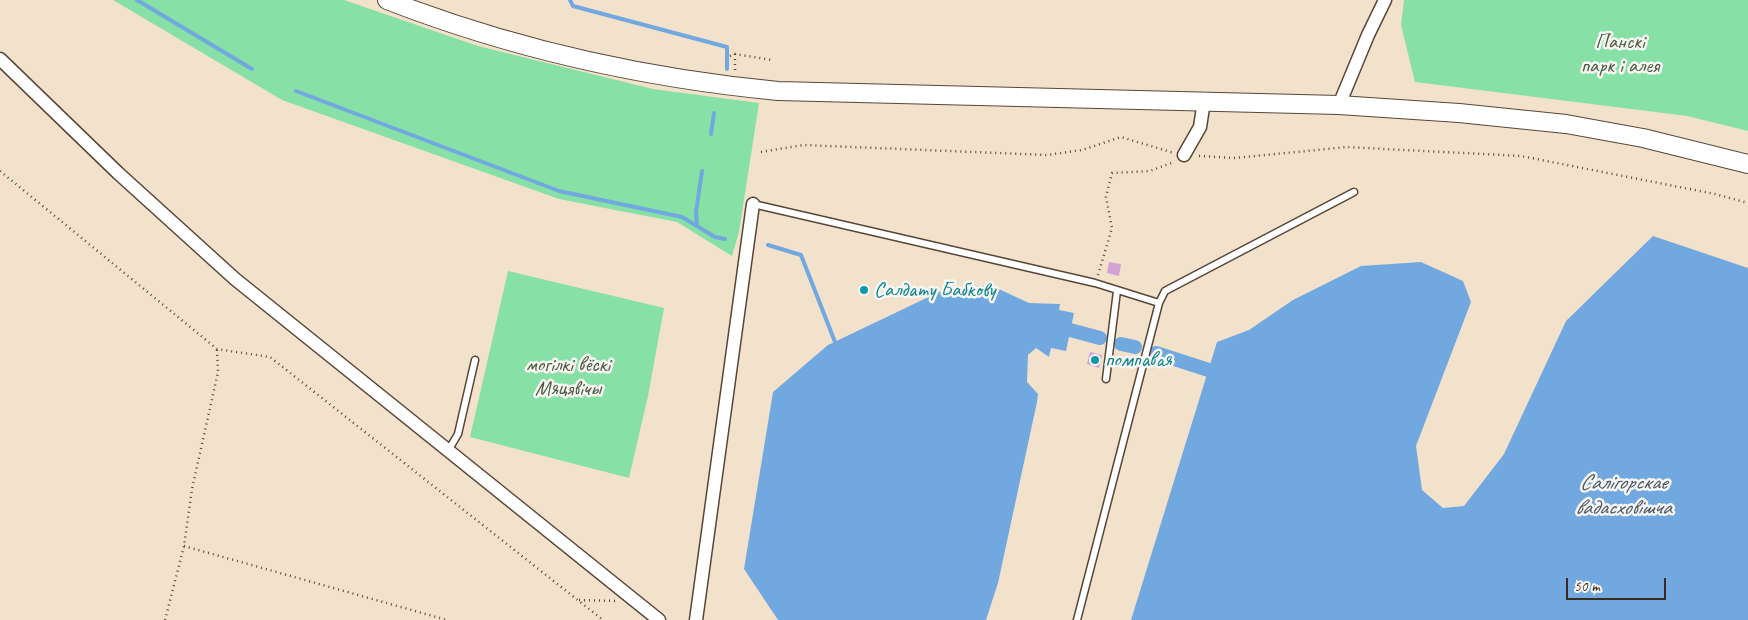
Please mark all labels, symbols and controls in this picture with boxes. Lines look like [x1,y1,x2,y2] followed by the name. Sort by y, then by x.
[1581,29,1659,79] park label: Панскі парк і алея
[874,277,995,303] place label: Салдату Бабкову
[858,284,870,296] marker: Салдату Бабкову
[1105,347,1172,373] place label: помпавая
[526,352,610,402] park label: могілкі вёскі Мяцявічы
[1089,354,1101,366] marker: помпавая
[1575,470,1671,522] water label: Салігорскае вадасховішча
[1568,568,1668,600] scale bar
[1574,577,1600,596] text: 50 m

